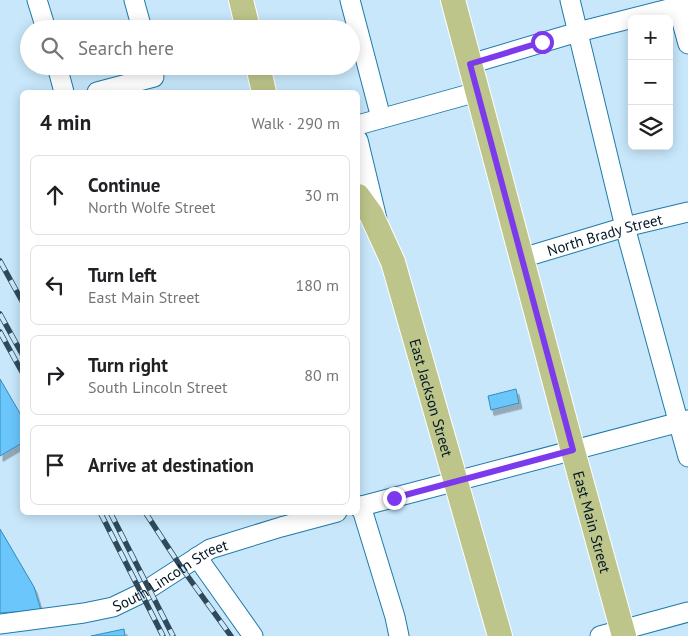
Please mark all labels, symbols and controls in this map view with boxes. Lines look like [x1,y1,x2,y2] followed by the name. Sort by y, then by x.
[628,15,673,150] map controls
[628,15,673,60] button: +
[20,20,360,75] search box
[531,31,554,54] route start
[38,34,66,62] icon: search
[78,36,174,60] text: Search here
[628,60,673,105] button: −
[628,105,673,150] button: layers
[40,109,91,136] text: 4 min
[251,113,340,133] text: Walk · 290 m
[88,173,160,197] text: Continue
[41,181,69,209] icon: ahead
[304,185,339,205] text: 30 m
[88,197,215,217] text: North Wolfe Street
[545,209,664,260] street label: North Brady Street
[88,263,157,287] text: Turn left
[41,271,69,299] icon: left
[296,275,339,295] text: 180 m
[88,287,200,307] text: East Main Street
[406,336,458,459] street label: East Jackson Street
[88,353,168,377] text: Turn right
[41,361,69,389] icon: right
[304,365,339,385] text: 80 m
[88,377,227,397] text: South Lincoln Street
[41,451,69,479] icon: arrive
[88,453,254,477] text: Arrive at destination
[569,469,616,575] street label: East Main Street
[383,487,406,510] route end
[109,535,230,615] street label: South Lincoln Street

